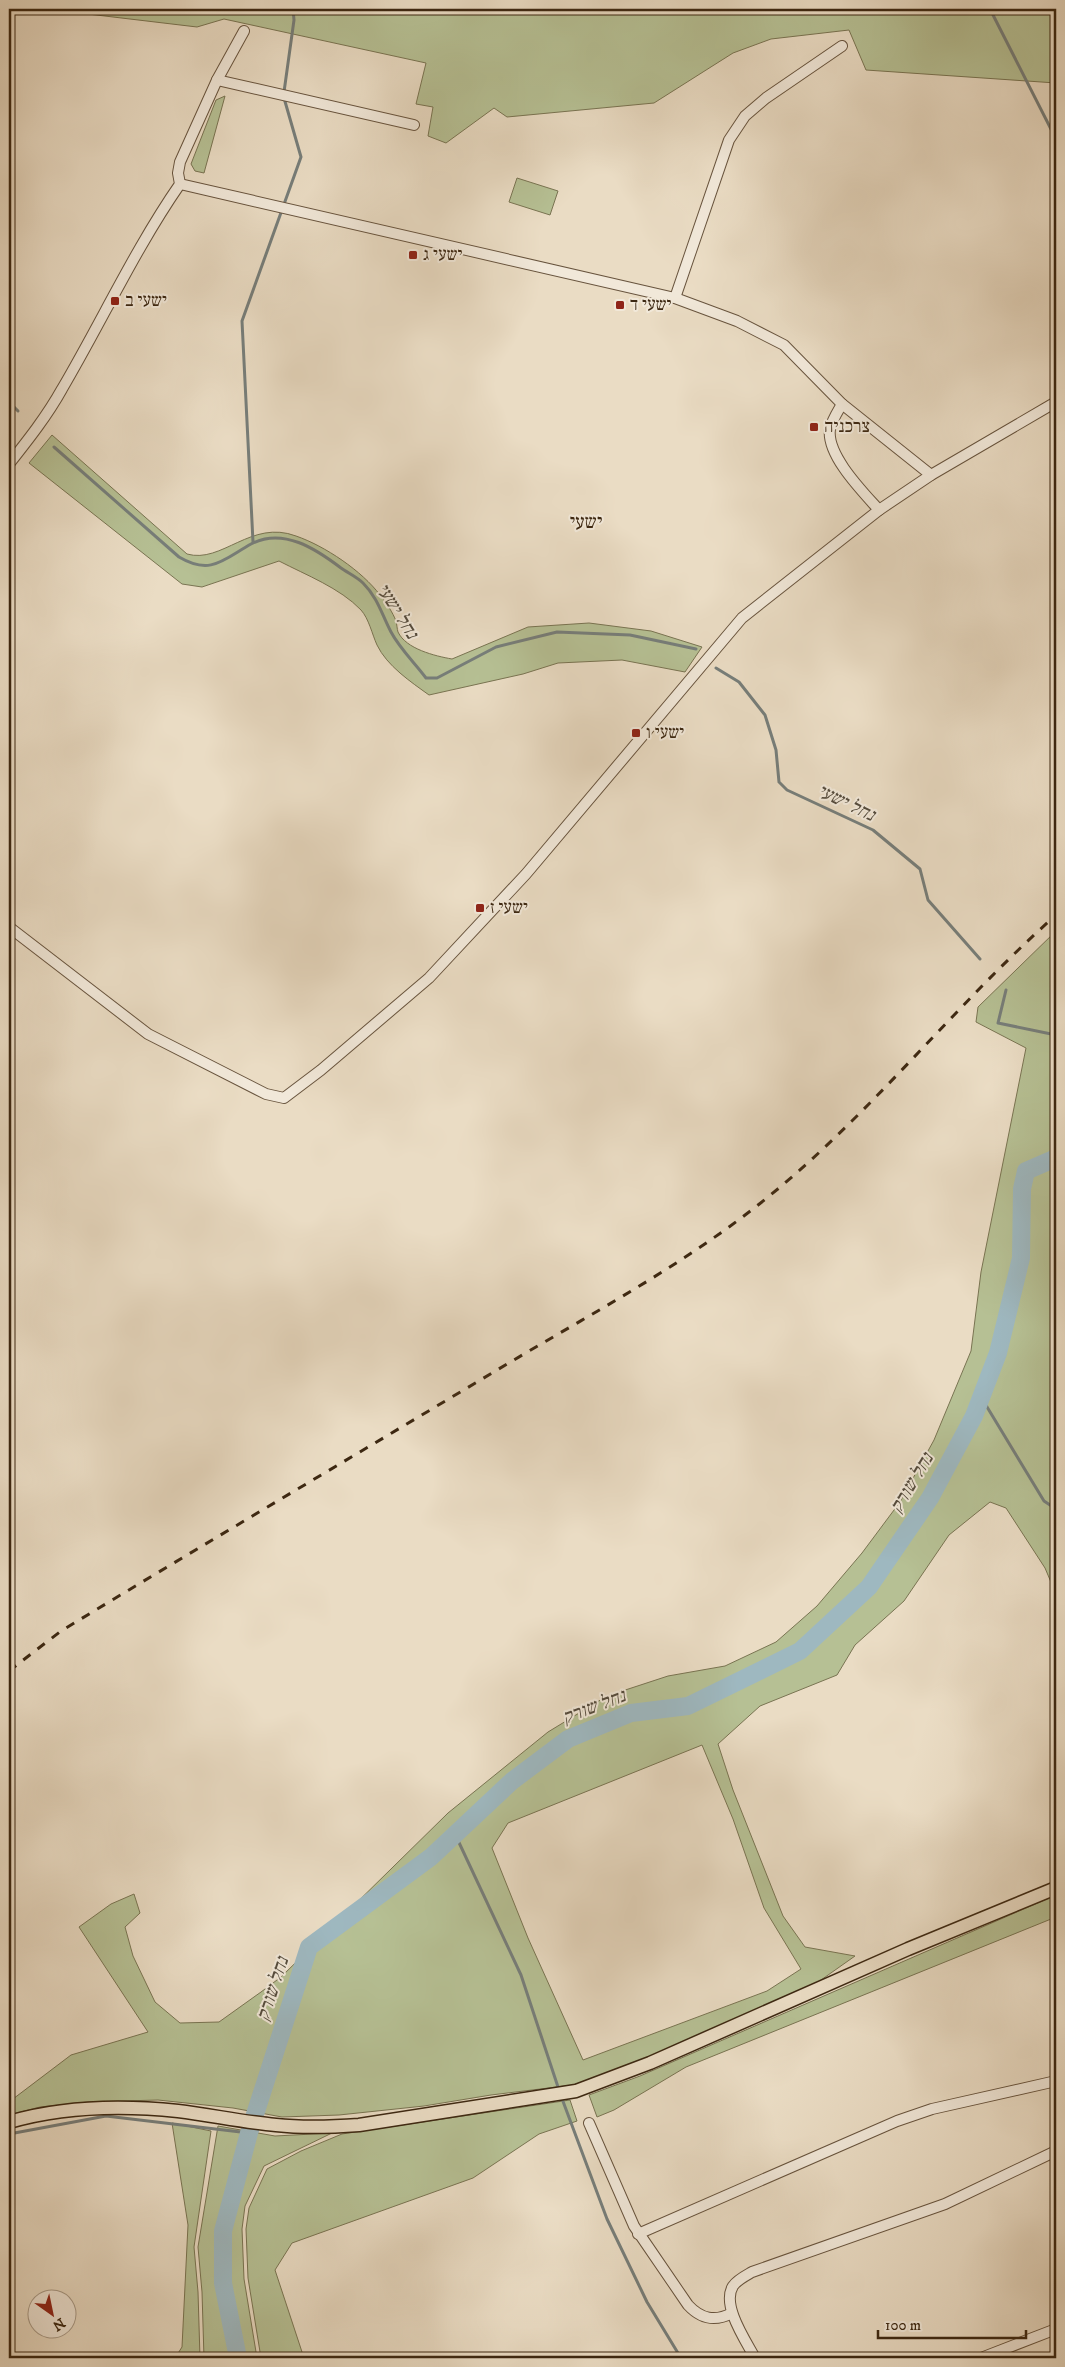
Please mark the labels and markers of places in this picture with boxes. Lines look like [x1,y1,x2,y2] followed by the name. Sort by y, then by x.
[423,244,462,266] place label: ישעי ג
[407,249,419,261] marker: ישעי ג
[125,290,167,312] place label: ישעי ב
[630,294,671,316] place label: ישעי ד
[109,295,121,307] marker: ישעי ב
[614,299,626,311] marker: ישעי ד
[824,416,870,438] place label: צרכניה
[808,421,820,433] marker: צרכניה
[646,722,684,744] place label: ישעי ו
[630,727,642,739] marker: ישעי ו
[490,897,528,919] place label: ישעי ז
[474,902,486,914] marker: ישעי ז

